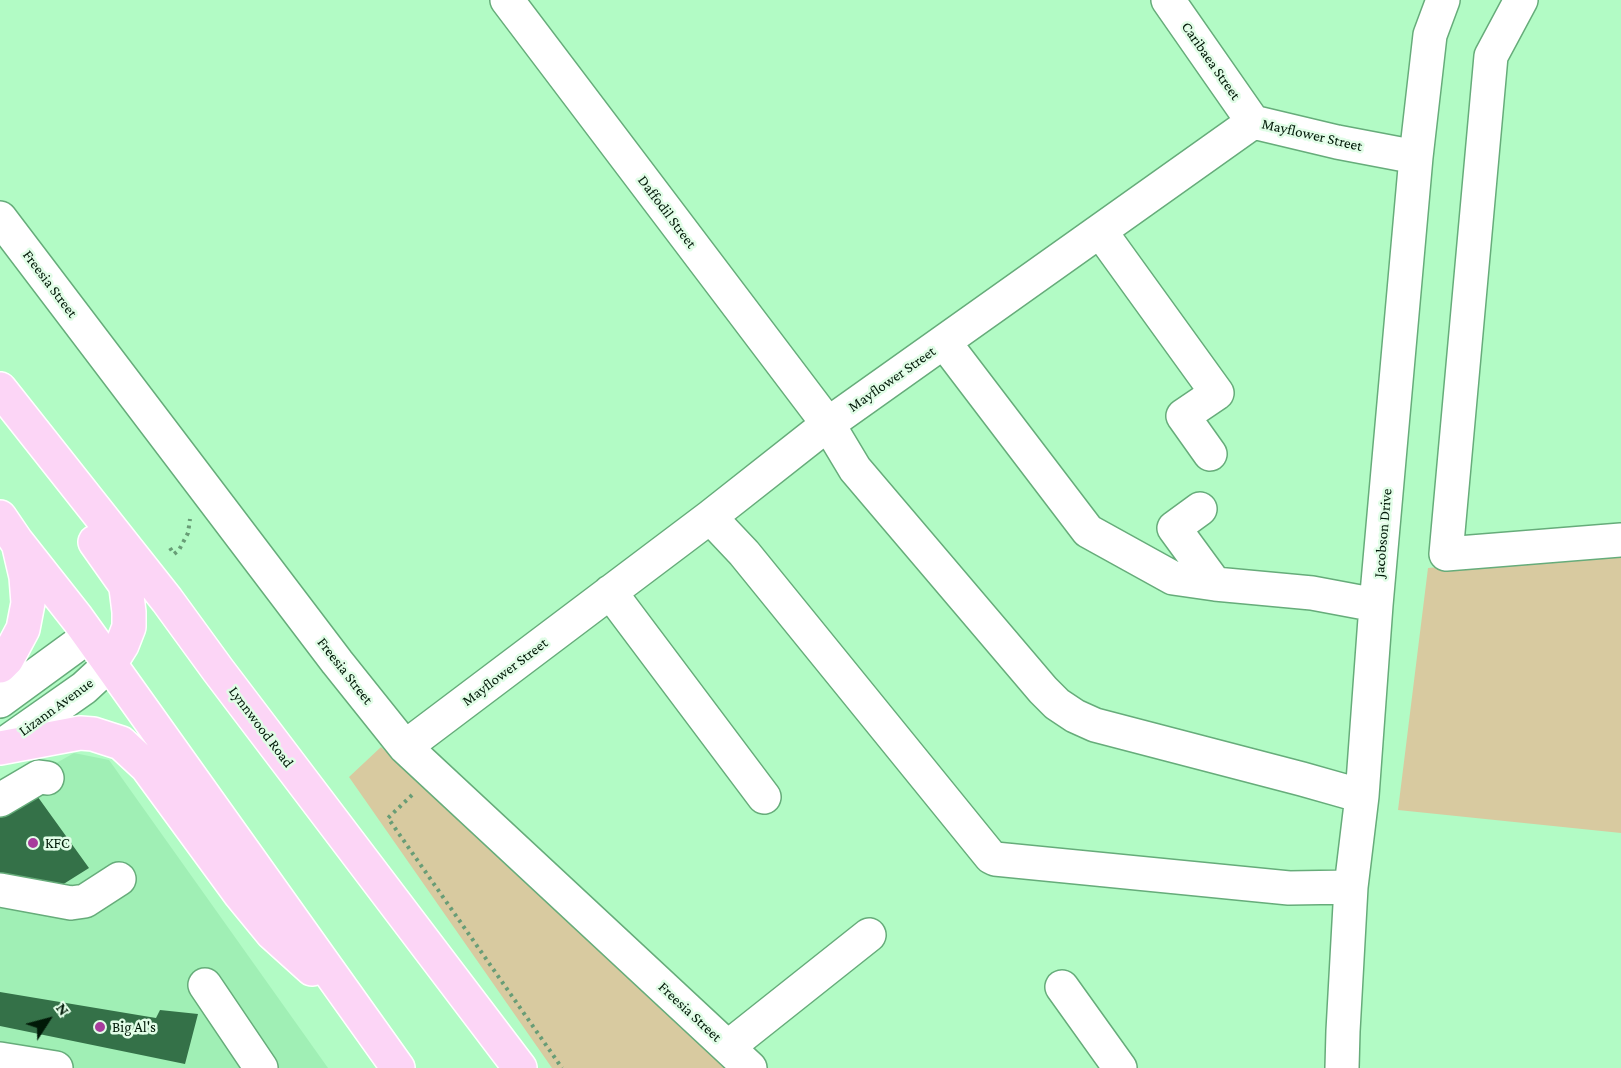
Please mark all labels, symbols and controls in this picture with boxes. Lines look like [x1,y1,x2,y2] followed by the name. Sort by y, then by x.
[1177,19,1245,103] street label: Caribaea Street
[1260,115,1364,155] street label: Mayflower Street
[634,172,700,252] street label: Daffodil Street
[19,247,81,321] street label: Freesia Street
[845,342,939,416] street label: Mayflower Street
[1370,488,1396,578] street label: Jacobson Drive
[313,634,377,708] street label: Freesia Street
[459,634,551,710] street label: Mayflower Street
[15,674,97,740] street label: Lizann Avenue
[225,683,297,771] street label: Lynnwood Road
[45,834,70,852] place label: KFC
[26,836,40,850] marker: KFC
[655,978,725,1046] street label: Freesia Street
[18,990,78,1050] north arrow
[53,1000,73,1019] text: N
[112,1018,156,1036] place label: Big Al's
[93,1020,107,1034] marker: Big Al's

